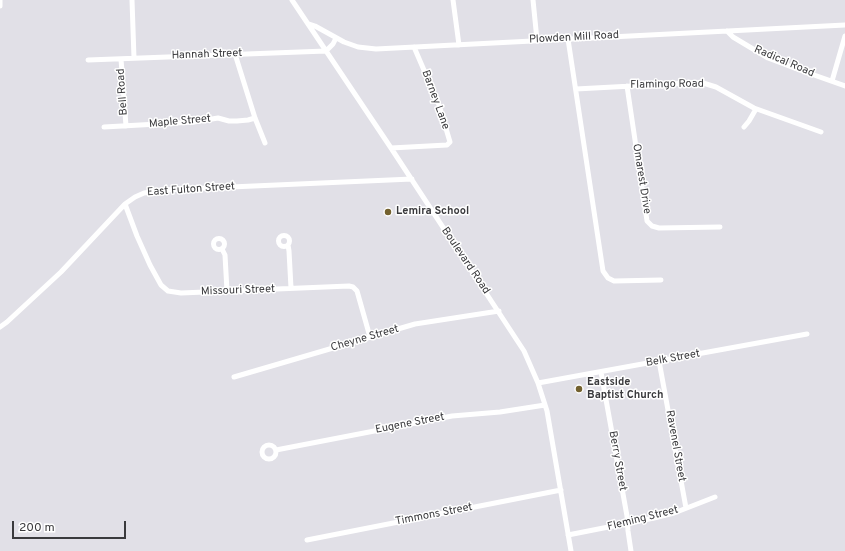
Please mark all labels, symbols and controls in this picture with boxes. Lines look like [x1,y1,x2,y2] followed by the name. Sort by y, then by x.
[529,29,619,47] street label: Plowden Mill Road
[752,43,816,81] street label: Radical Road
[171,47,243,63] street label: Hannah Street
[115,68,131,116] street label: Bell Road
[418,68,452,132] street label: Barney Lane
[630,78,704,92] street label: Flamingo Road
[148,113,212,131] street label: Maple Street
[629,143,653,215] street label: Omarest Drive
[147,180,235,200] street label: East Fulton Street
[396,205,469,219] place label: Lemira School
[383,207,393,217] marker: Lemira School
[438,225,492,297] street label: Boulevard Road
[201,283,275,299] street label: Missouri Street
[329,323,401,355] street label: Cheyne Street
[645,348,701,370] street label: Belk Street
[587,376,663,402] place label: Eastside Baptist Church
[574,384,584,394] marker: Eastside Baptist Church
[662,409,688,483] street label: Ravenel Street
[374,411,446,437] street label: Eugene Street
[605,430,629,492] street label: Berry Street
[394,501,474,529] street label: Timmons Street
[606,504,680,534] street label: Fleming Street
[14,513,128,539] scale bar
[19,520,55,536] text: 200 m

